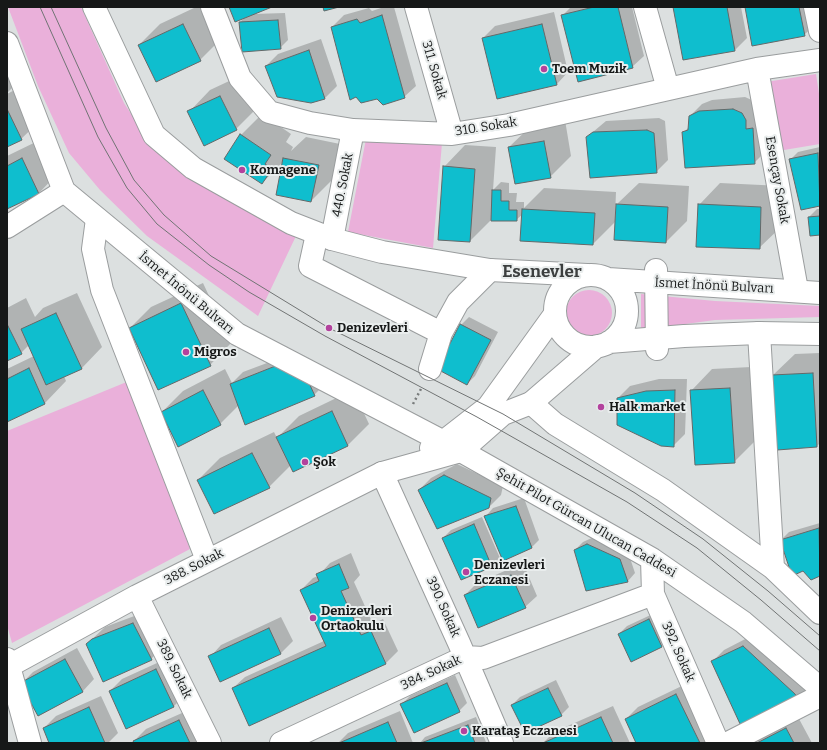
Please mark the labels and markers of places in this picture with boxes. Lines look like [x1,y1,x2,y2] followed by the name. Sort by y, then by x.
[552,61,627,77] place label: Toem Muzik
[539,64,549,74] marker: Toem Muzik
[250,162,316,178] place label: Komagene
[237,165,247,175] marker: Komagene
[337,320,408,336] place label: Denizevleri
[324,323,334,333] marker: Denizevleri
[194,344,237,360] place label: Migros
[181,347,191,357] marker: Migros
[609,399,686,415] place label: Halk market
[596,402,606,412] marker: Halk market
[313,454,336,470] place label: Şok
[300,457,310,467] marker: Şok
[474,557,545,588] place label: Denizevleri Eczanesi
[461,567,471,577] marker: Denizevleri Eczanesi
[321,603,392,634] place label: Denizevleri Ortaokulu
[308,613,318,623] marker: Denizevleri Ortaokulu
[472,723,577,739] place label: Karataş Eczanesi
[459,726,469,736] marker: Karataş Eczanesi

